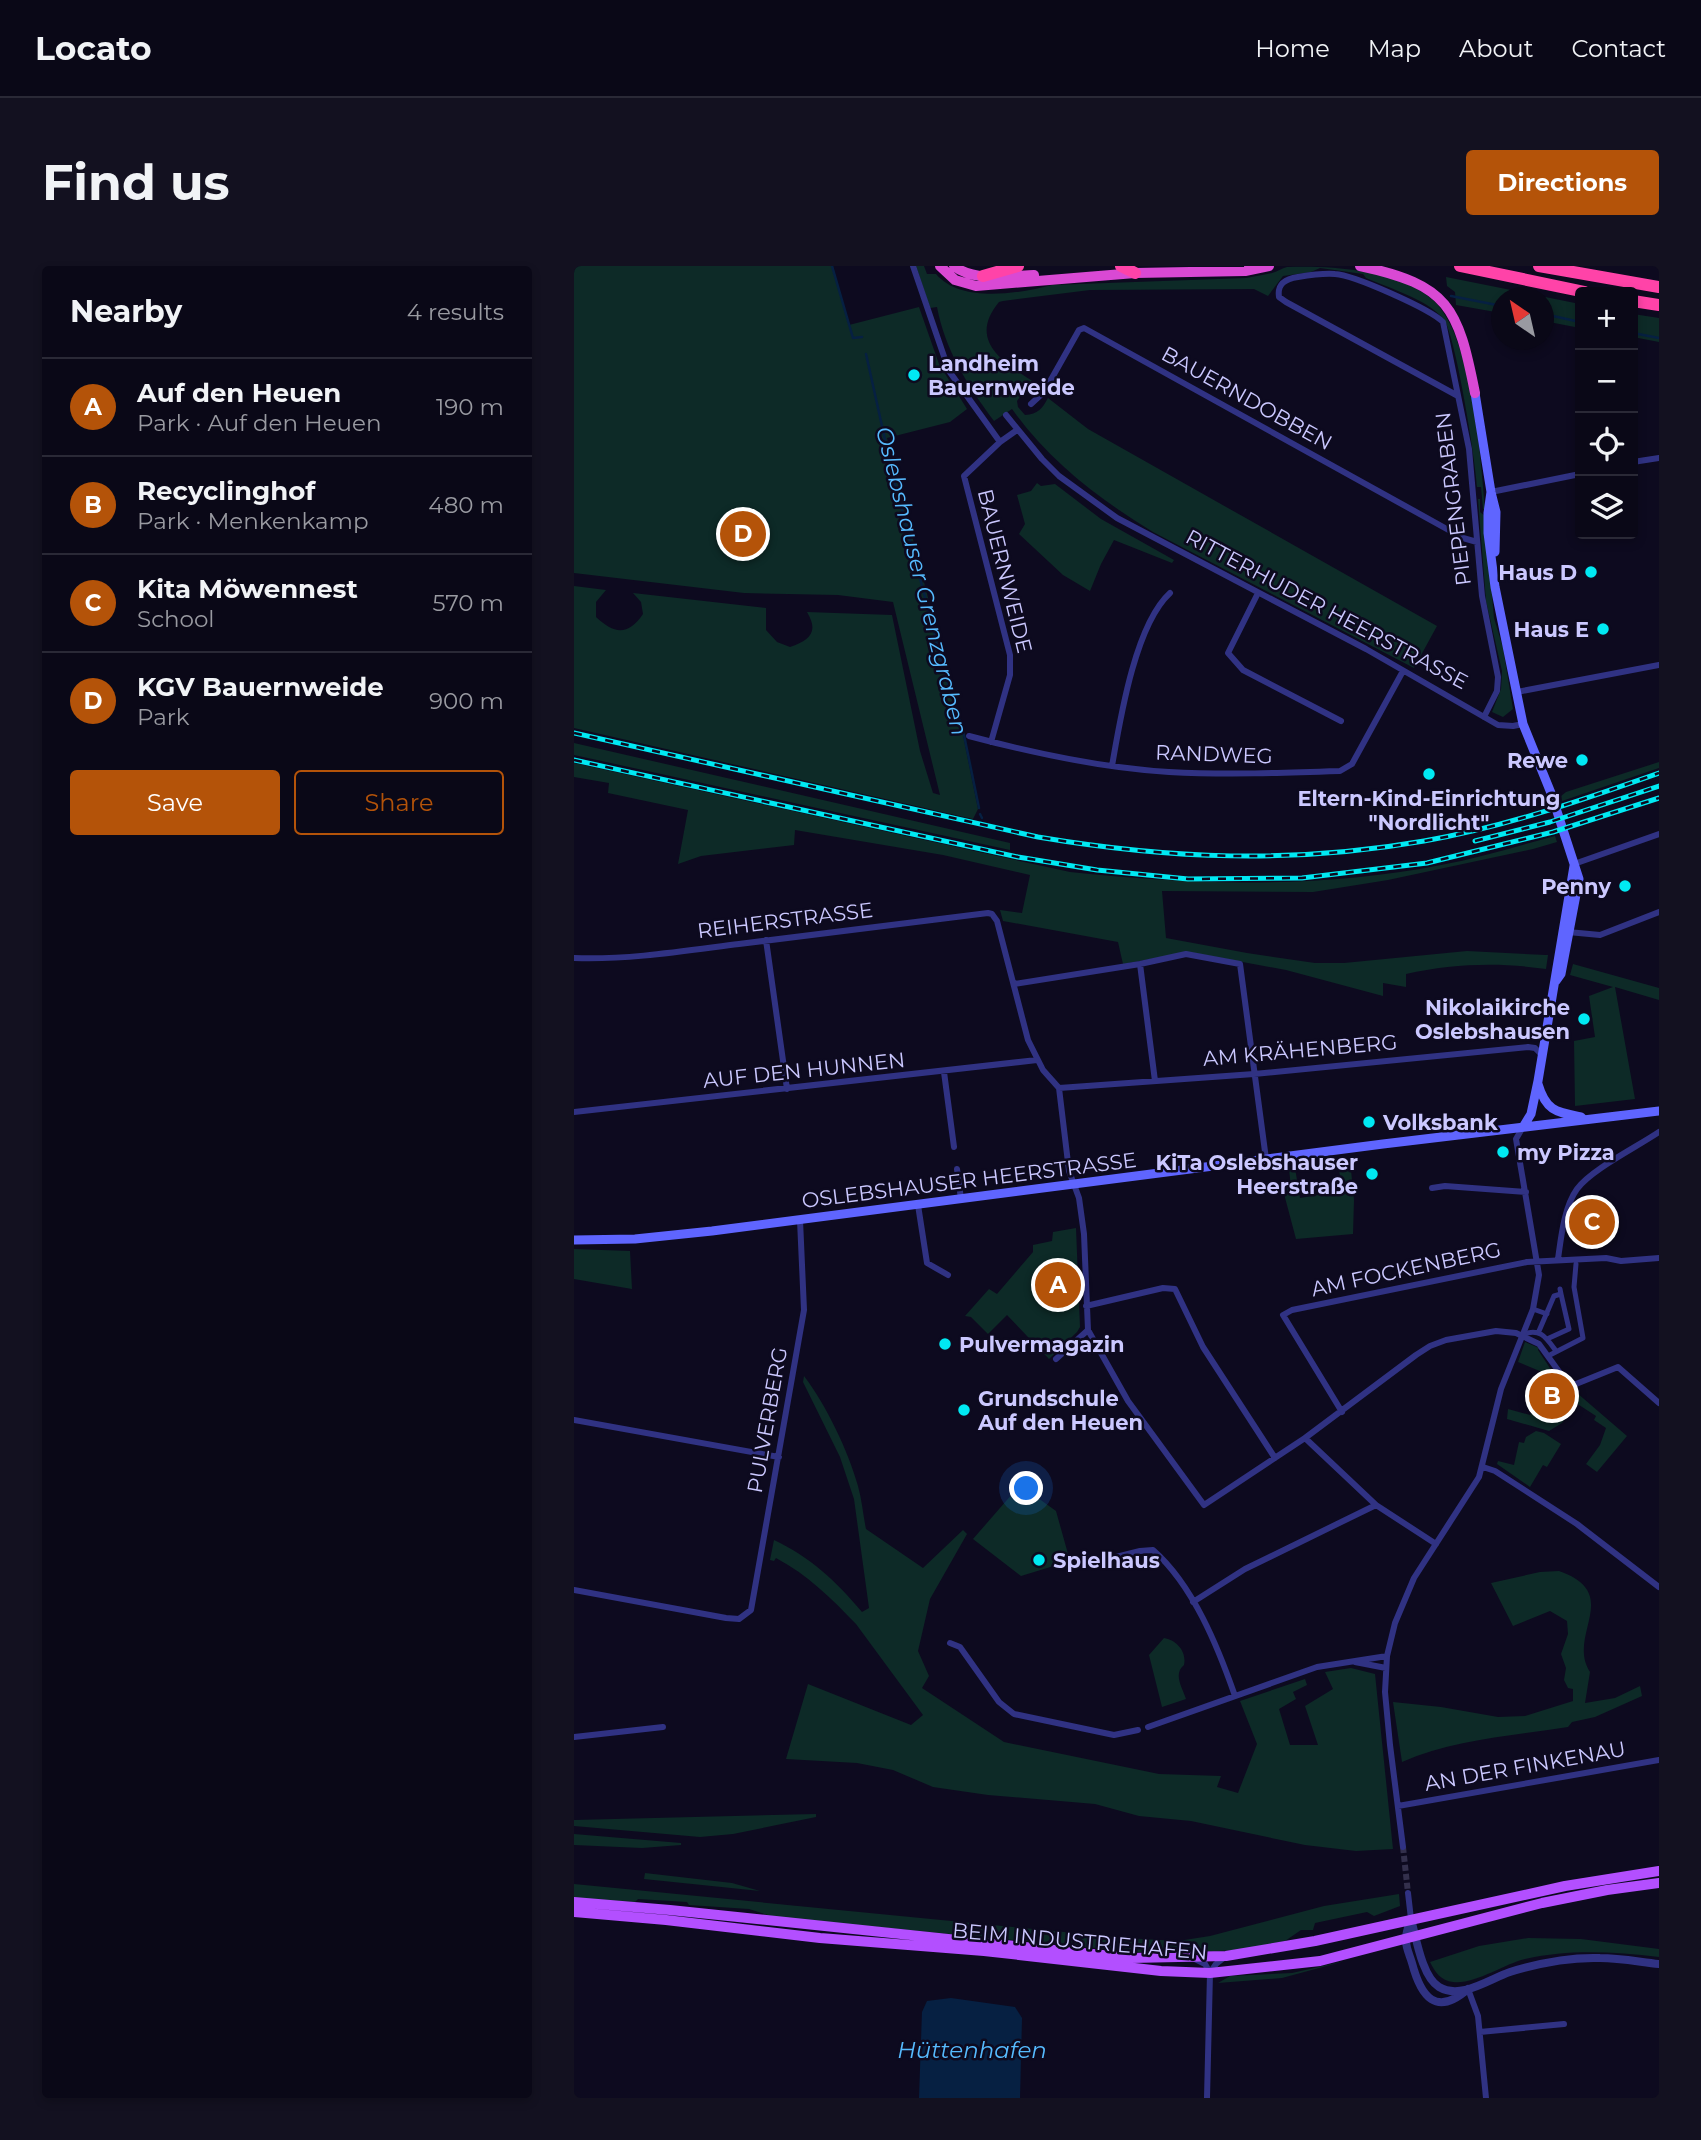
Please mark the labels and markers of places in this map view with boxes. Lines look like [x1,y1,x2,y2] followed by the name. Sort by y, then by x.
[928,351,1075,400] place label: Landheim Bauernweide
[906,367,922,383] marker: Landheim Bauernweide
[720,508,766,560] pin: D
[1498,560,1577,585] place label: Haus D
[1583,564,1599,580] marker: Haus D
[1513,617,1589,642] place label: Haus E
[1595,621,1611,637] marker: Haus E
[1507,748,1568,773] place label: Rewe
[1574,752,1590,768] marker: Rewe
[1421,766,1437,782] marker: Eltern-Kind-Einrichtung "Nordlicht"
[1297,786,1561,835] place label: Eltern-Kind-Einrichtung "Nordlicht"
[1541,874,1611,899] place label: Penny
[1617,878,1633,894] marker: Penny
[1415,995,1570,1044] place label: Nikolaikirche Oslebshausen
[1576,1011,1592,1027] marker: Nikolaikirche Oslebshausen
[1382,1110,1498,1135] place label: Volksbank
[1361,1114,1377,1130] marker: Volksbank
[1517,1140,1615,1165] place label: my Pizza
[1495,1144,1511,1160] marker: my Pizza
[1155,1150,1358,1199] place label: KiTa Oslebshauser Heerstraße
[1364,1166,1380,1182] marker: KiTa Oslebshauser Heerstraße
[1569,1196,1615,1248] pin: C
[1035,1259,1081,1311] pin: A
[959,1332,1125,1357] place label: Pulvermagazin
[937,1336,953,1352] marker: Pulvermagazin
[1529,1370,1575,1422] pin: B
[977,1386,1143,1435] place label: Grundschule Auf den Heuen
[956,1402,972,1418] marker: Grundschule Auf den Heuen
[1053,1548,1160,1573] place label: Spielhaus
[1031,1552,1047,1568] marker: Spielhaus

